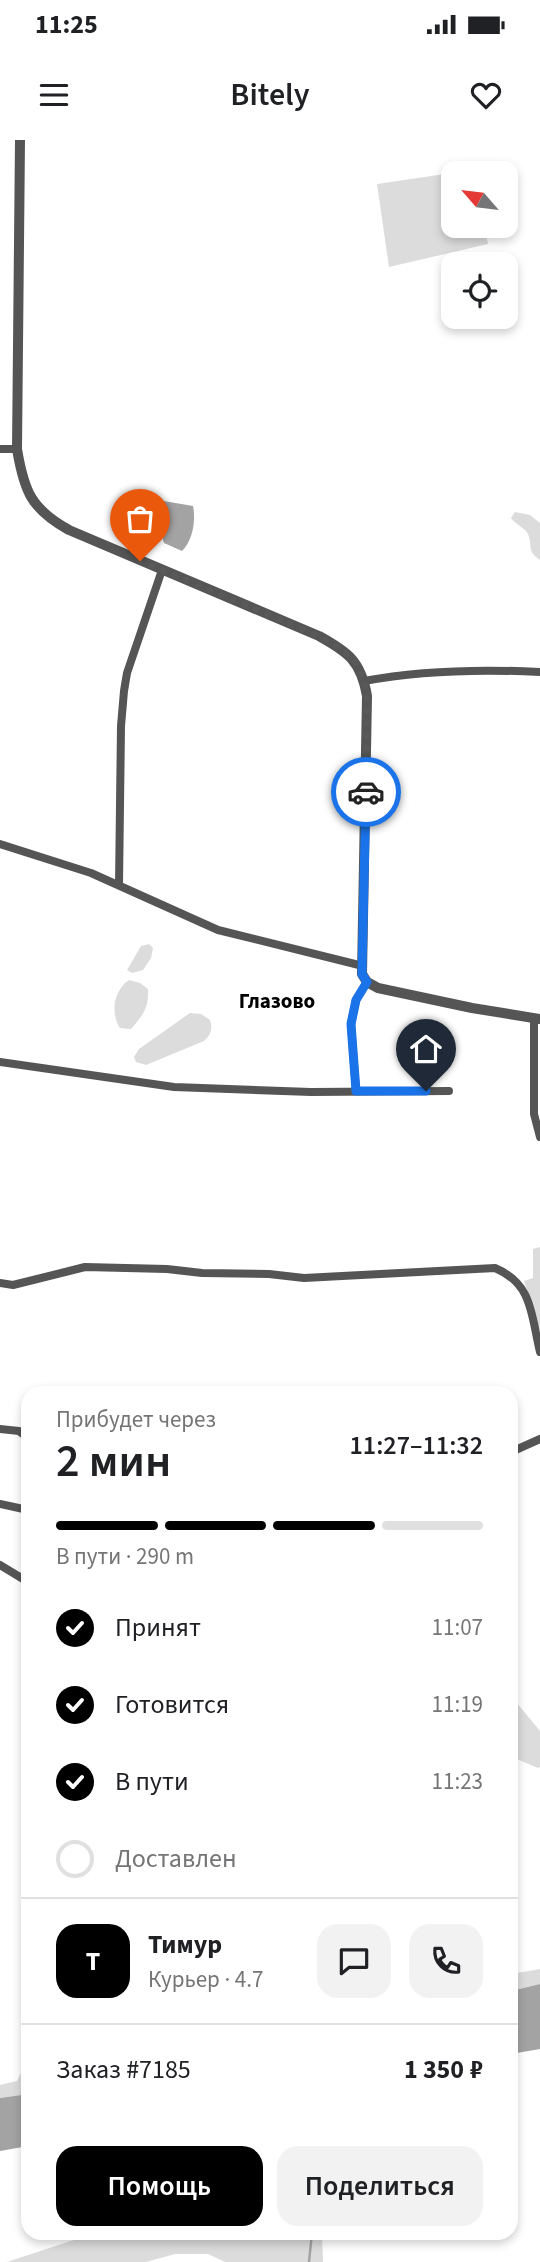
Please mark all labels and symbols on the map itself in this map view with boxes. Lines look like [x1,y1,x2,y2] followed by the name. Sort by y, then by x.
[441,161,518,238] north arrow
[110,489,170,561] pin
[331,757,401,827] courier
[239,986,315,1016] district label: Глазово
[396,1019,456,1091] pin

